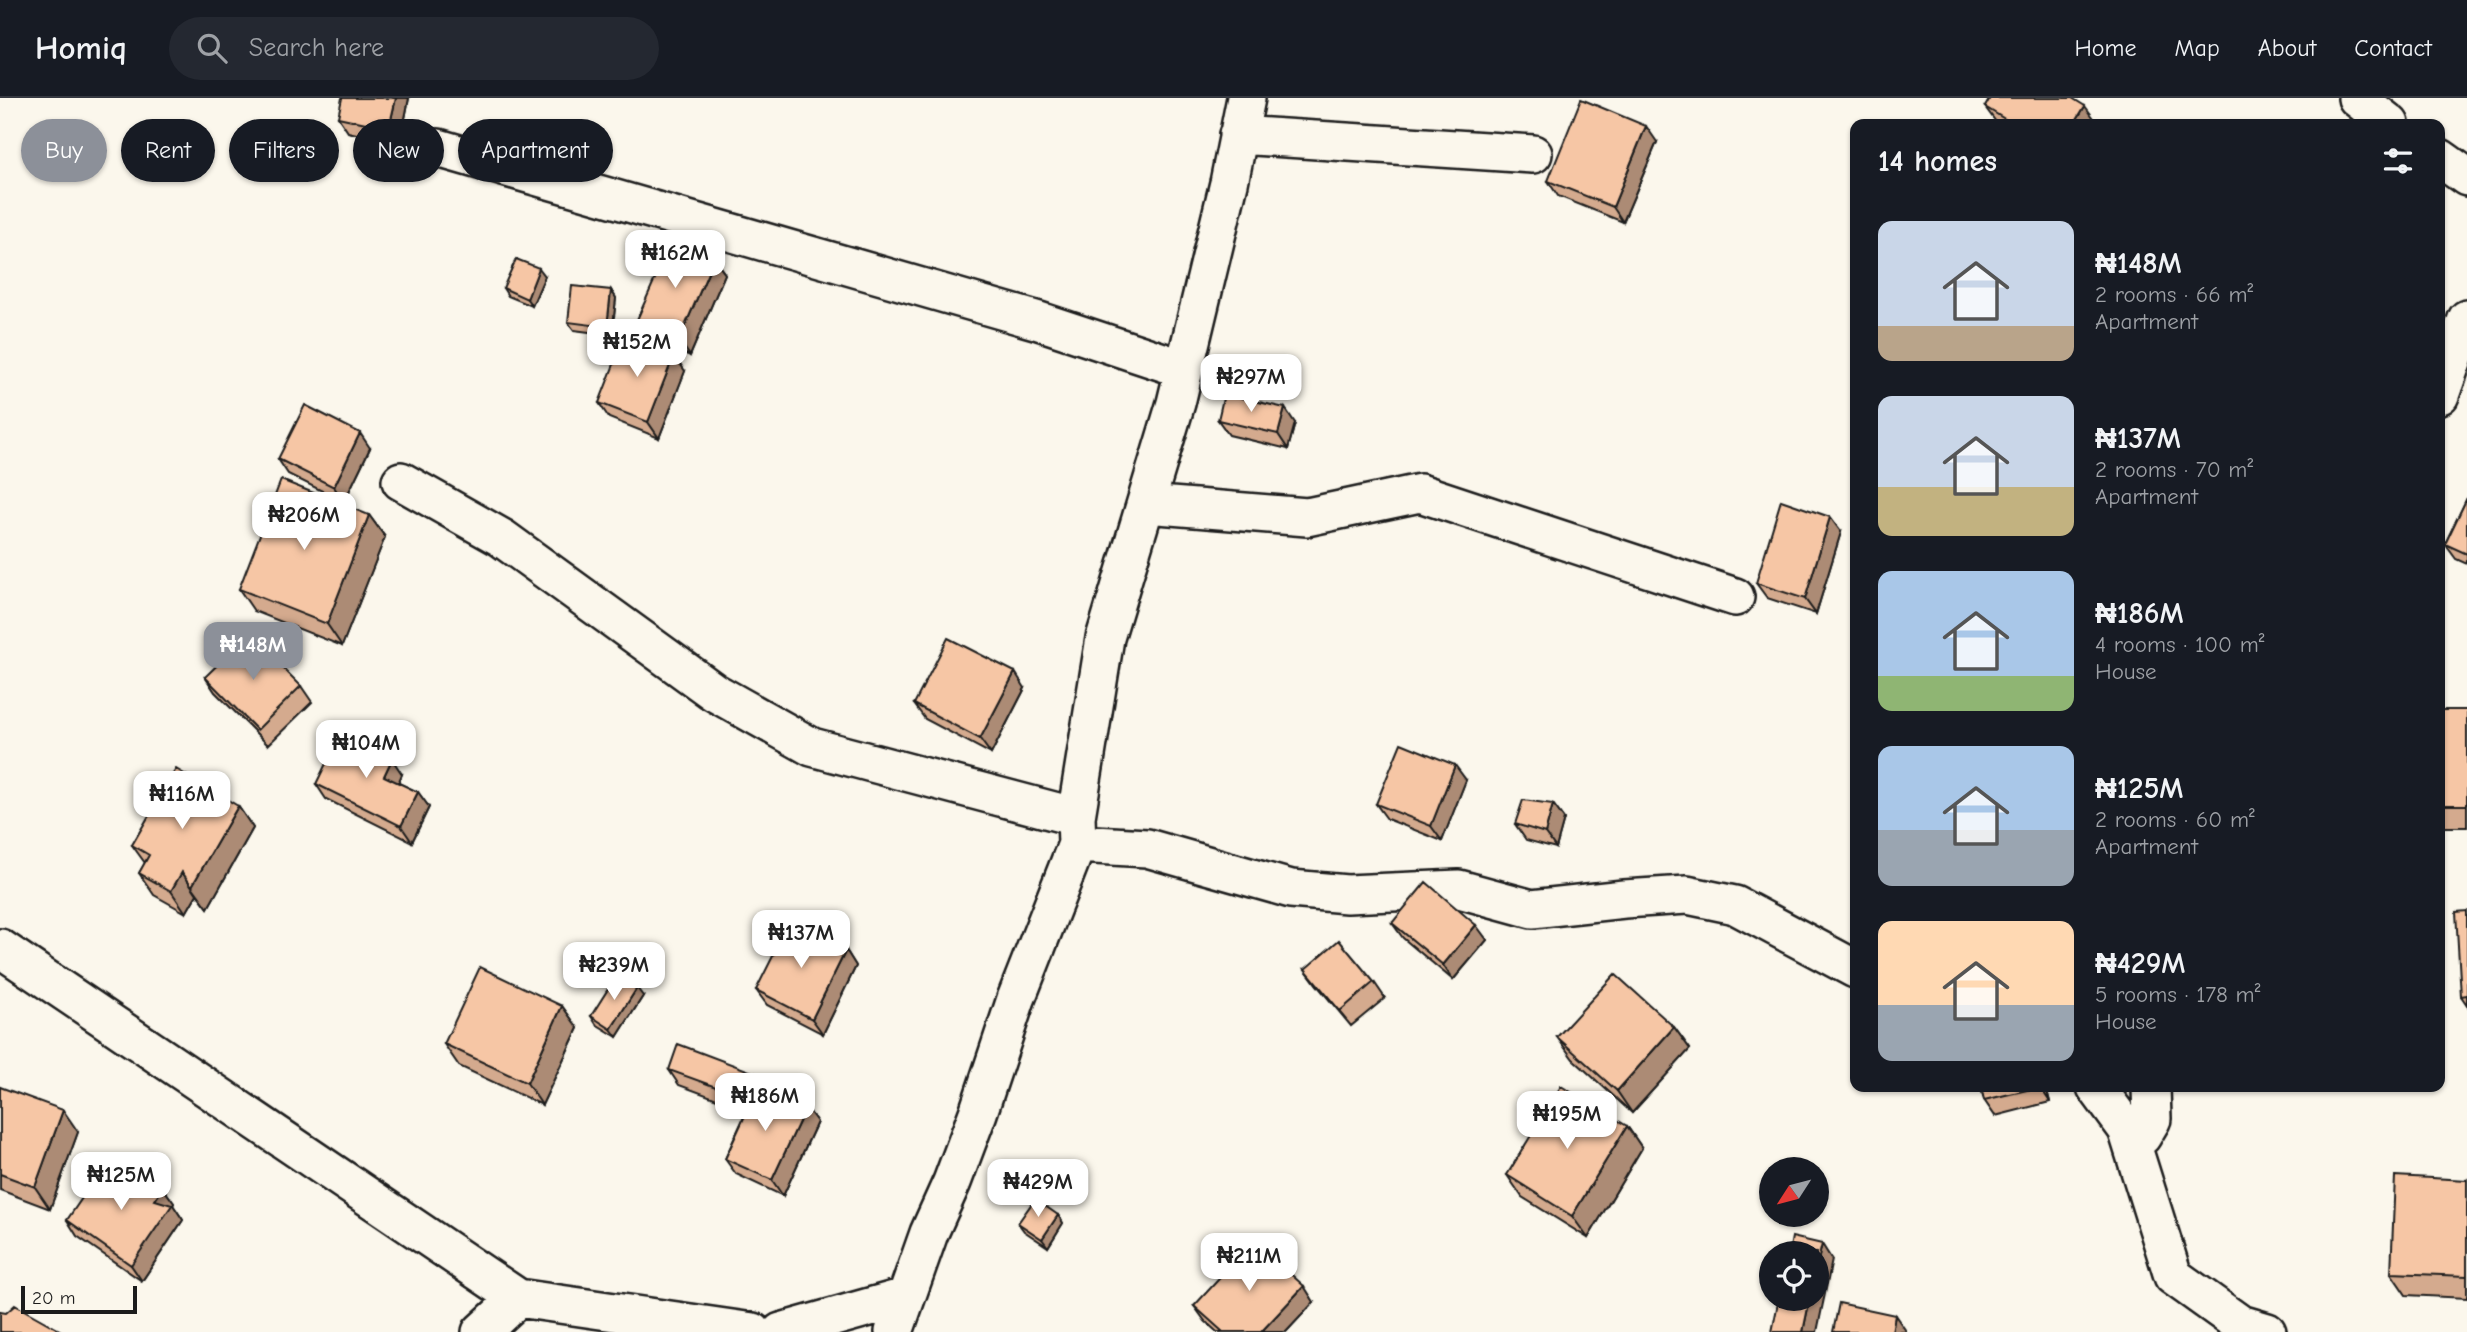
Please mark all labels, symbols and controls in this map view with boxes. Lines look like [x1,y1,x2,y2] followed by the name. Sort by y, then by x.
[169,17,659,80] search box
[35,29,127,67] text: Homiq
[193,29,231,67] icon: search
[249,33,384,63] text: Search here
[2075,34,2136,62] text: Home
[2174,34,2220,62] text: Map
[2258,34,2316,62] text: About
[2354,34,2432,62] text: Contact
[21,119,107,182] chip: Buy
[121,119,215,182] chip: Rent
[229,119,339,182] chip: Filters
[353,119,444,182] chip: New
[458,119,613,182] chip: Apartment
[2379,142,2417,180] icon: filters
[1878,144,1997,179] text: 14 homes
[626,230,724,290] pin: ₦162M
[641,239,709,266] text: ₦162M
[2095,246,2182,281] text: ₦148M
[1934,249,2018,333] icon: home
[2095,281,2253,308] text: 2 rooms · 66 m²
[2095,308,2198,335] text: Apartment
[588,320,686,379] pin: ₦152M
[603,328,671,355] text: ₦152M
[1202,354,1300,414] pin: ₦297M
[1217,363,1285,390] text: ₦297M
[2095,421,2181,456] text: ₦137M
[1934,424,2018,508] icon: home
[2095,456,2253,483] text: 2 rooms · 70 m²
[2095,483,2198,510] text: Apartment
[255,492,353,552] pin: ₦206M
[268,501,340,528] text: ₦206M
[2095,596,2184,631] text: ₦186M
[1934,599,2018,683] icon: home
[204,622,302,682] pin: ₦148M
[220,631,286,658] text: ₦148M
[2095,631,2264,658] text: 4 rooms · 100 m²
[2095,658,2157,685] text: House
[317,720,415,780] pin: ₦104M
[332,729,400,756] text: ₦104M
[2095,771,2184,806] text: ₦125M
[133,772,231,831] pin: ₦116M
[1934,774,2018,858] icon: home
[149,780,215,807] text: ₦116M
[2095,806,2255,833] text: 2 rooms · 60 m²
[2095,833,2198,860] text: Apartment
[752,910,850,970] pin: ₦137M
[768,919,834,946] text: ₦137M
[565,942,663,1002] pin: ₦239M
[2095,946,2186,981] text: ₦429M
[1934,949,2018,1033] icon: home
[579,951,649,978] text: ₦239M
[2095,981,2260,1008] text: 5 rooms · 178 m²
[2095,1008,2157,1035] text: House
[716,1074,814,1133] pin: ₦186M
[731,1082,799,1109] text: ₦186M
[1518,1091,1616,1151] pin: ₦195M
[1533,1100,1601,1127] text: ₦195M
[72,1152,170,1212] pin: ₦125M
[1759,1157,1829,1227] north arrow
[1759,1157,1829,1311] map controls
[989,1160,1087,1219] pin: ₦429M
[87,1161,155,1188] text: ₦125M
[1003,1168,1073,1195] text: ₦429M
[1200,1234,1298,1293] pin: ₦211M
[1759,1241,1829,1311] button: locate
[1217,1242,1281,1269] text: ₦211M
[21,1283,136,1315] scale bar
[32,1287,76,1309] text: 20 m

